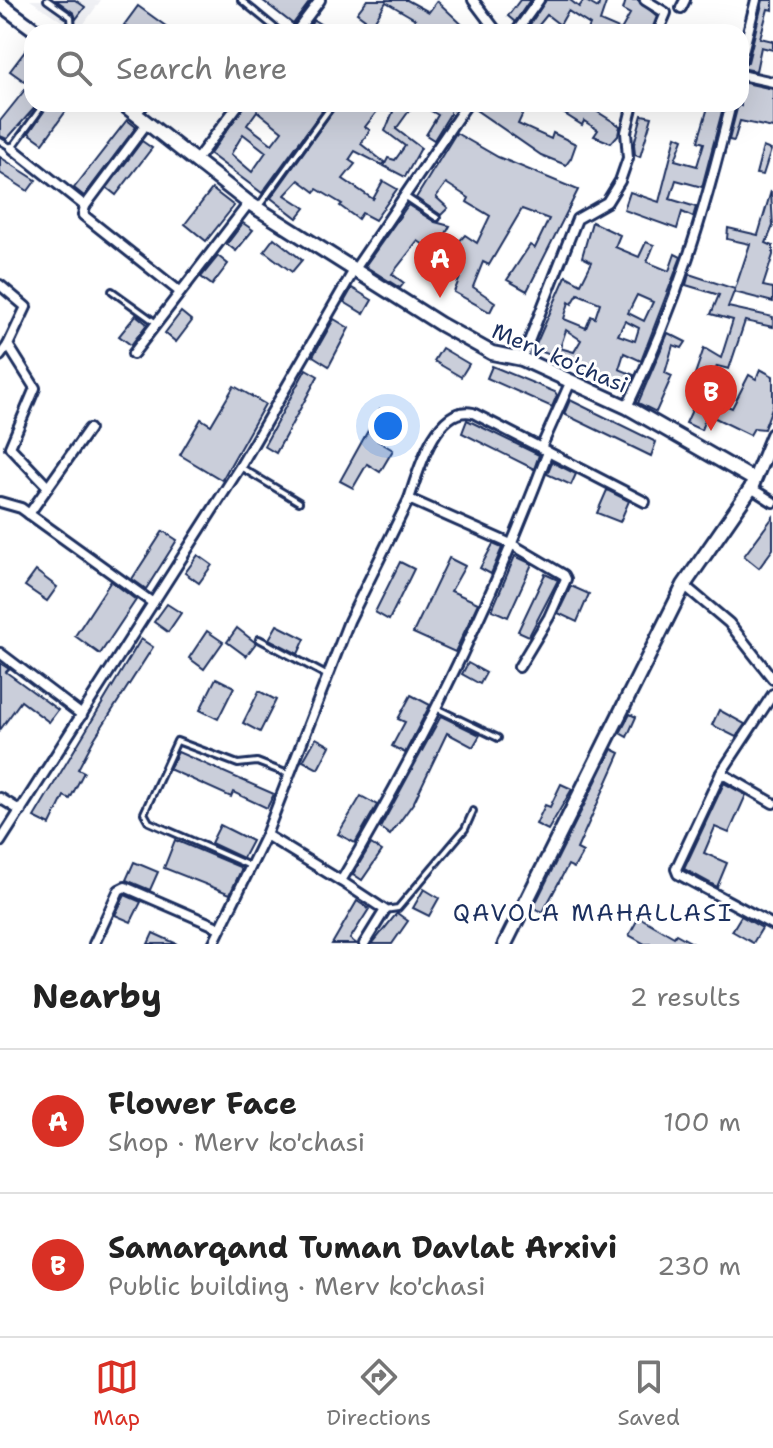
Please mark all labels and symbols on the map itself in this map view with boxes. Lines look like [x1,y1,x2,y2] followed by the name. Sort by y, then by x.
[414,232,466,298] pin: A
[488,316,632,400] street label: Merv ko'chasi
[685,365,737,431] pin: B
[368,406,408,446] your location
[453,897,733,929] district label: QAVOLA MAHALLASI

